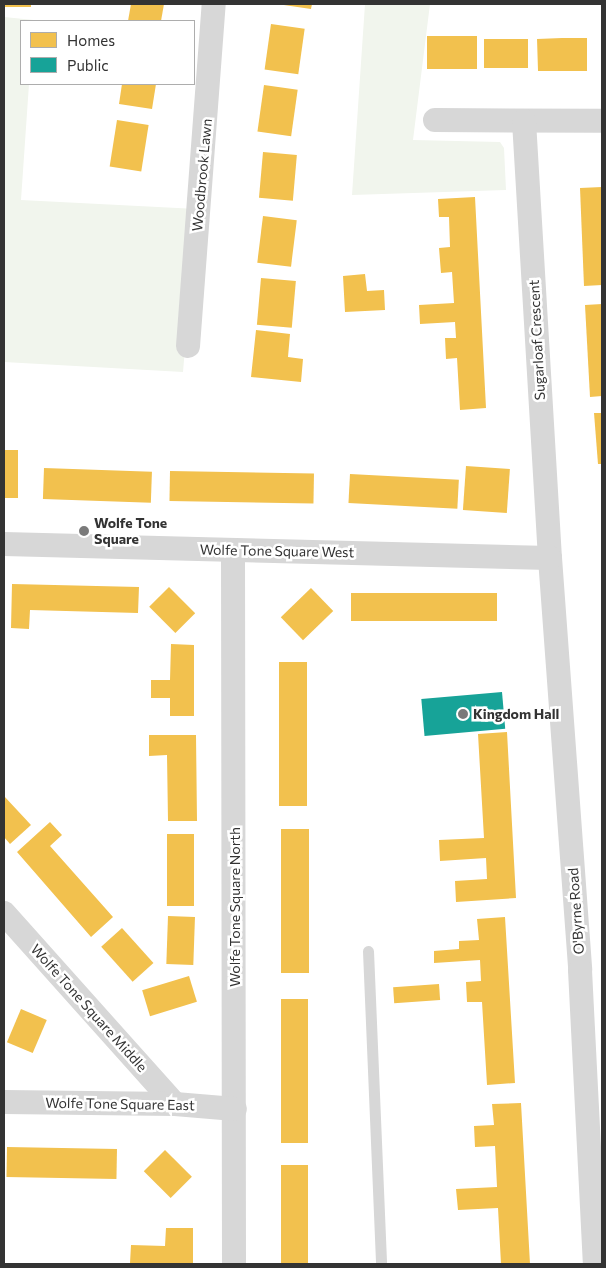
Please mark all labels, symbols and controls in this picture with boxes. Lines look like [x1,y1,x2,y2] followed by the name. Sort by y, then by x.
[20,20,195,85] legend
[67,31,115,49] text: Homes
[67,56,109,74] text: Public
[189,118,215,232] street label: Woodbrook Lawn
[525,279,549,401] street label: Sugarloaf Crescent
[94,515,167,548] place label: Wolfe Tone Square
[78,525,90,537] marker: Wolfe Tone Square
[200,541,354,561] street label: Wolfe Tone Square West
[473,706,559,722] place label: Kingdom Hall
[457,708,469,720] marker: Kingdom Hall
[227,827,243,987] street label: Wolfe Tone Square North
[565,867,587,955] street label: O'Byrne Road
[27,941,151,1075] street label: Wolfe Tone Square Middle
[45,1094,195,1114] street label: Wolfe Tone Square East

